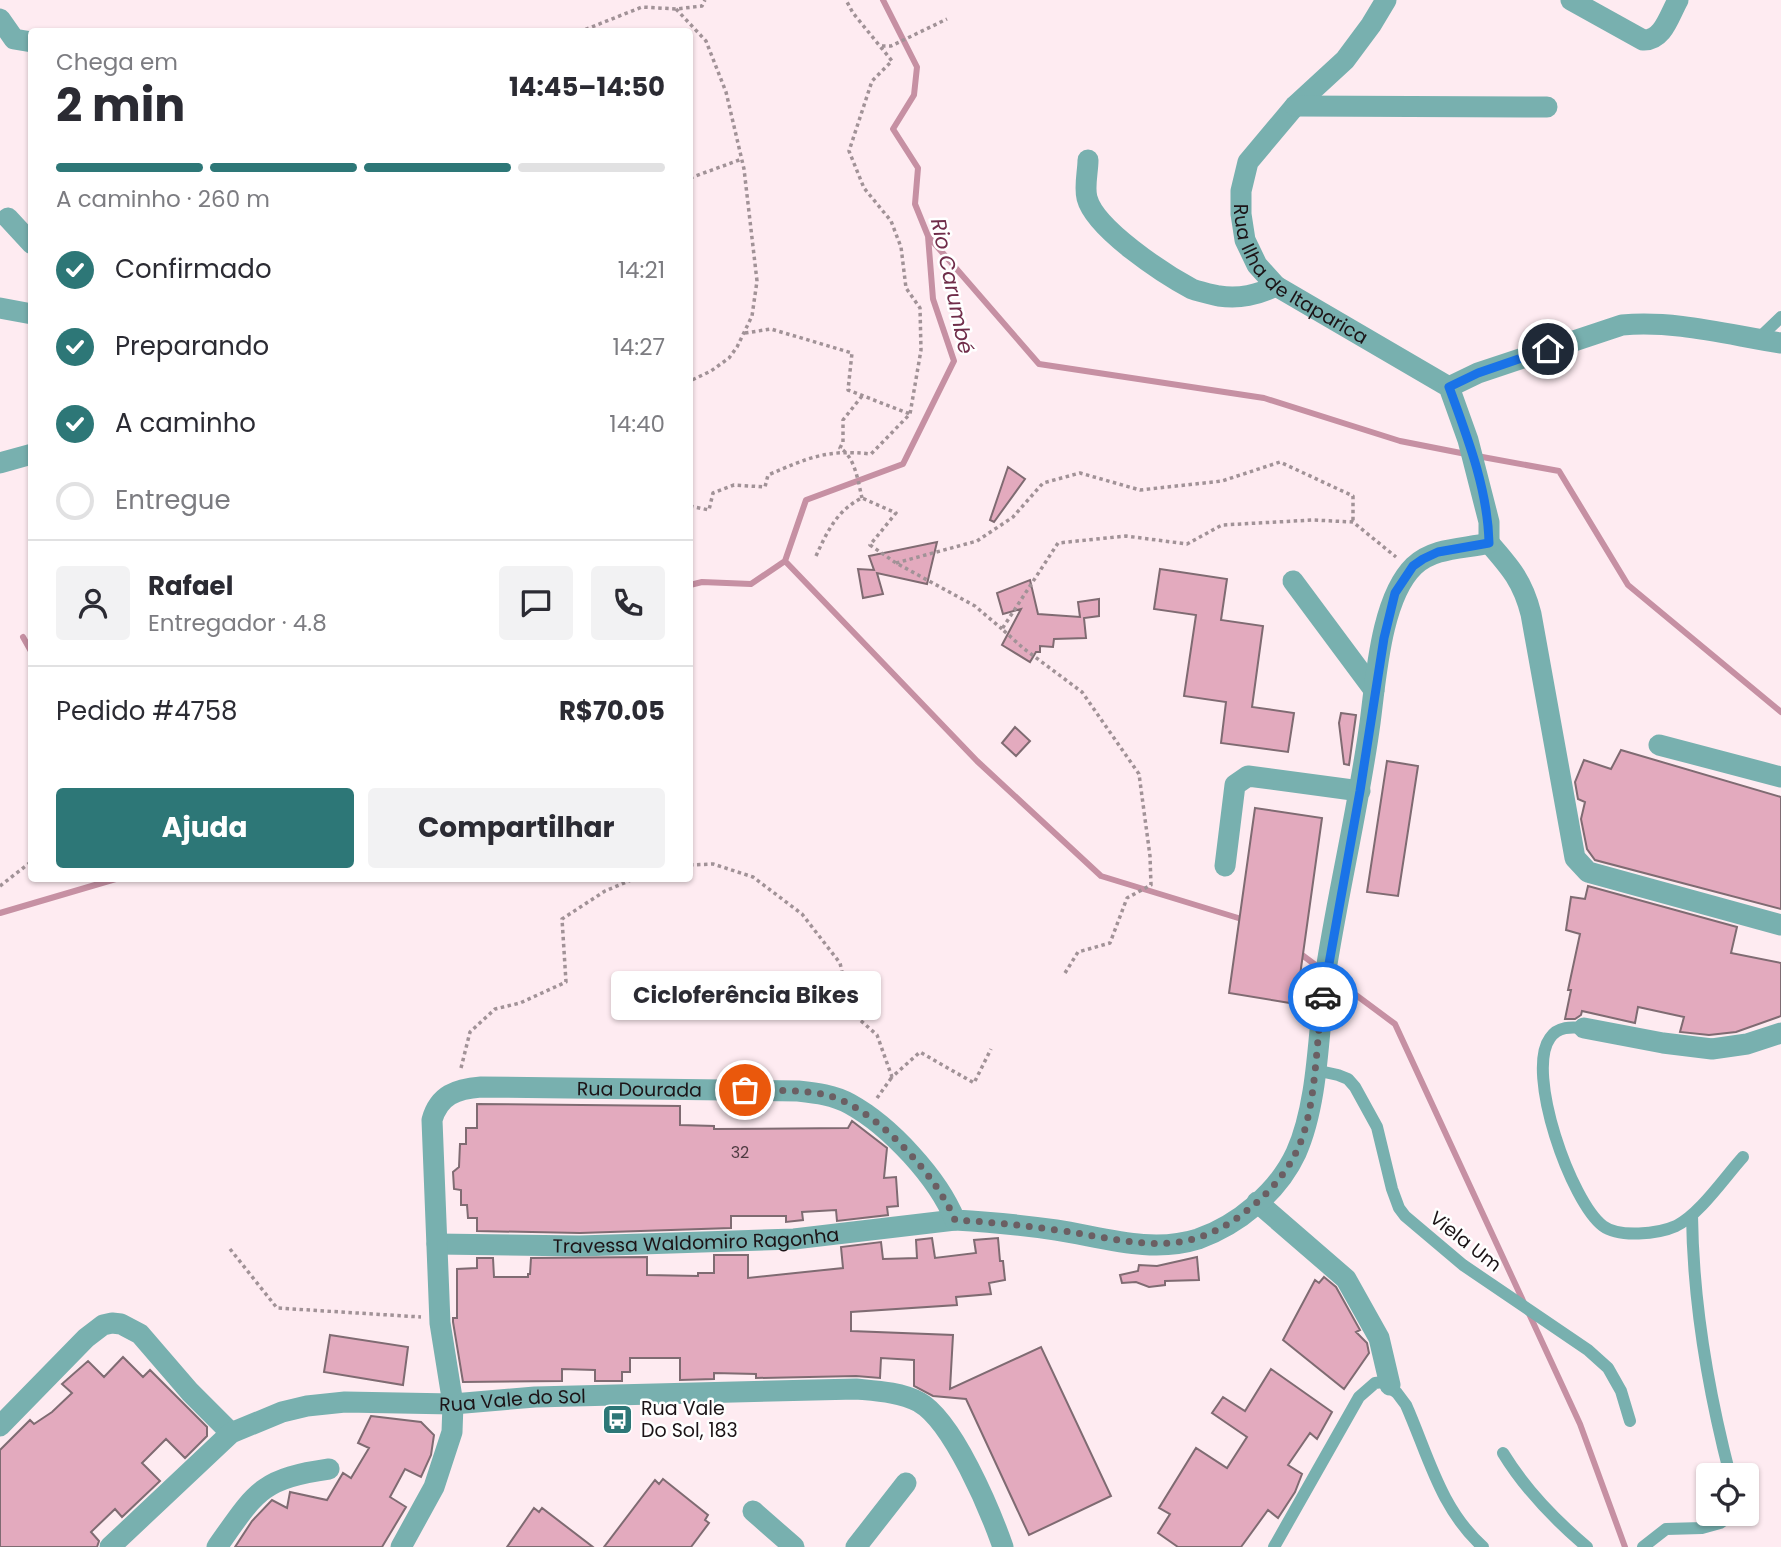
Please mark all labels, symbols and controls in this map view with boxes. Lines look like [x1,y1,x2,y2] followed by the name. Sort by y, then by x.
[56,46,178,78] text: Chega em
[509,69,665,105] text: 14:45–14:50
[56,73,185,137] text: 2 min
[56,183,270,215] text: A caminho · 260 m
[1227,204,1373,351] street label: Rua Ilha de Itaparica
[924,215,981,356] water label: Rio Carumbé
[56,251,94,289] icon: check
[115,251,272,287] text: Confirmado
[618,254,665,286] text: 14:21
[1518,319,1578,379] pin
[56,328,94,366] icon: check
[115,328,269,364] text: Preparando
[1529,330,1567,368] icon: home
[612,331,665,363] text: 14:27
[56,405,94,443] icon: check
[115,405,256,441] text: A caminho
[609,408,665,440] text: 14:40
[115,482,231,518] text: Entregue
[56,566,130,640] button: person
[499,566,573,640] button: chat
[591,566,665,640] button: phone
[148,568,233,604] text: Rafael
[148,607,327,639] text: Entregador · 4.8
[56,693,237,729] text: Pedido #4758
[559,693,665,729] text: R$70.05
[56,788,354,868] button: Ajuda
[368,788,665,868] button: Compartilhar
[1288,962,1358,1032] courier
[610,971,880,1020] callout: Cicloferência Bikes
[1304,978,1342,1016] icon: car
[633,979,859,1011] text: Cicloferência Bikes
[715,1060,775,1120] pin
[726,1071,764,1109] icon: bag
[577,1075,702,1104] street label: Rua Dourada
[731,1141,749,1164] house number: 32
[1424,1205,1507,1278] street label: Viela Um
[552,1221,841,1260] street label: Travessa Waldomiro Ragonha
[439,1383,586,1418] street label: Rua Vale do Sol
[641,1395,738,1444] place label: Rua Vale Do Sol, 183
[601,1402,635,1436] bus stop icon: Rua Vale Do Sol, 183
[1696,1463,1759,1526] map controls
[1696,1463,1759,1526] button: locate

